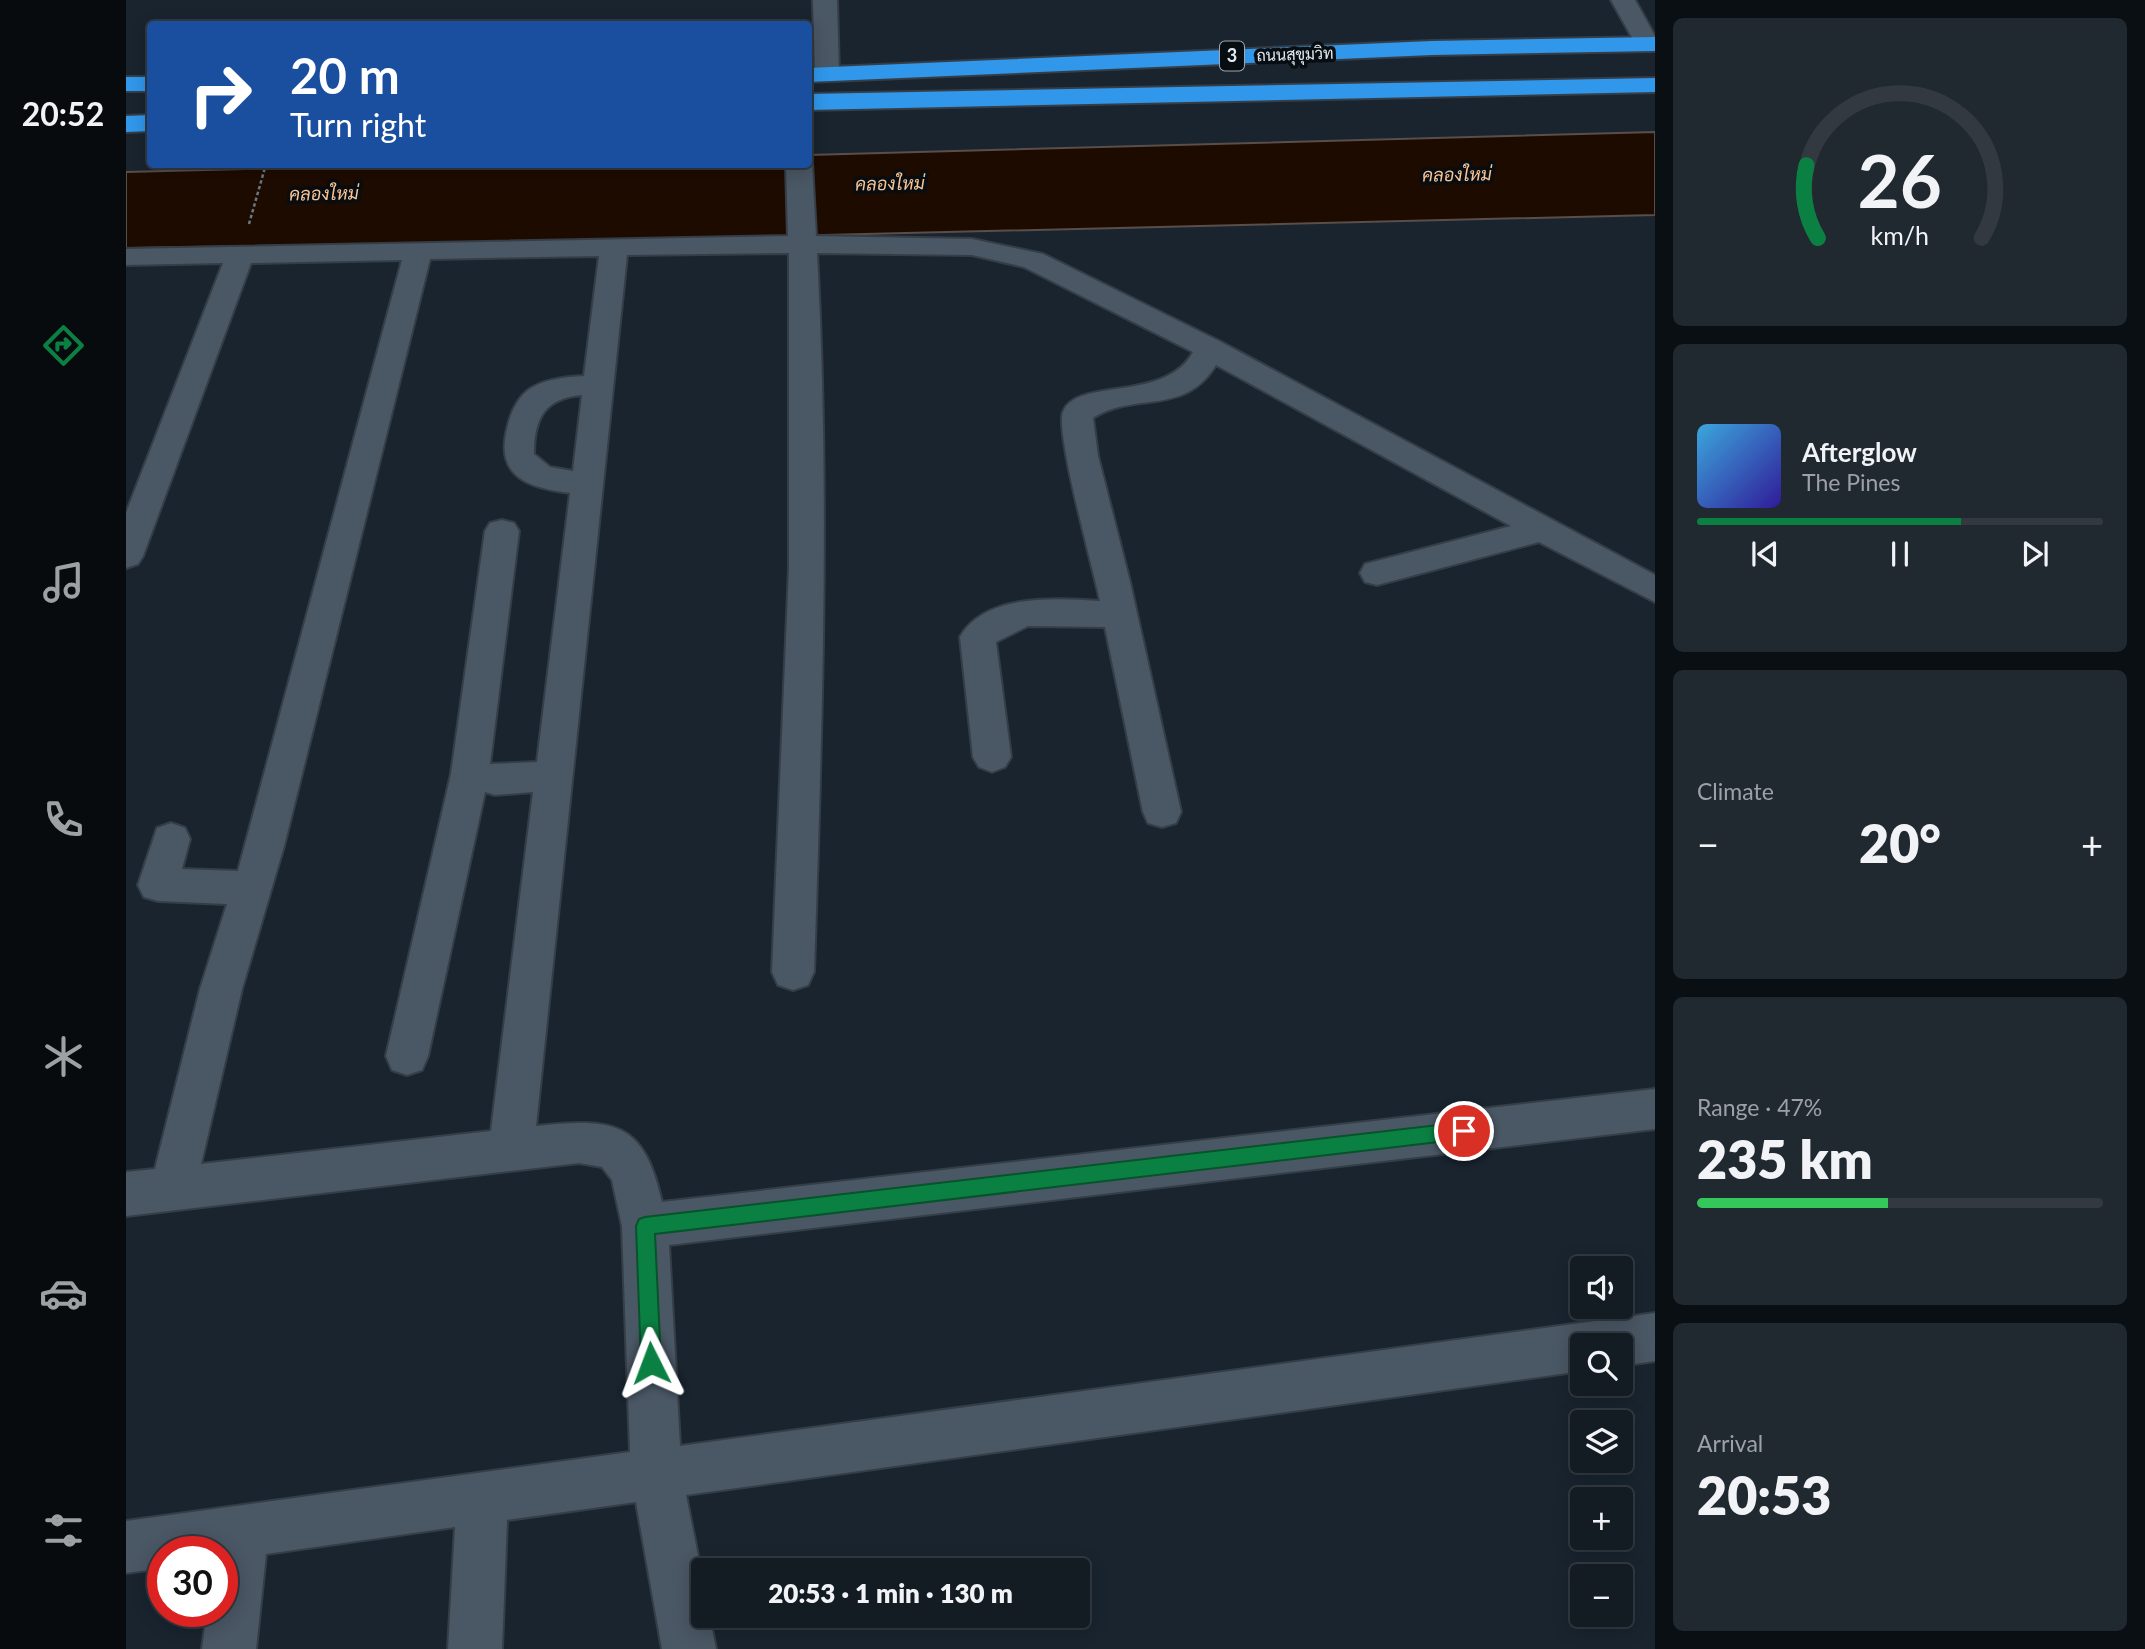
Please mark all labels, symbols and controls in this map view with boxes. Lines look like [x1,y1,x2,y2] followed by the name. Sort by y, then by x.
[1220,42,1244,70] road number: 3
[1256,43,1334,67] street label: ถนนสุขุมวิท
[290,46,400,104] text: 20 m
[175,49,266,140] icon: right
[22,94,104,133] text: 20:52
[290,105,426,144] text: Turn right
[1858,136,1942,224] text: 26
[1422,161,1493,186] water label: คลองใหม่
[855,170,926,195] water label: คลองใหม่
[289,180,360,205] water label: คลองใหม่
[1871,220,1929,250] text: km/h
[39,321,88,370] icon: directions
[1802,436,1917,468] text: Afterglow
[1802,468,1900,496] text: The Pines
[1746,535,1784,573] icon: previous
[1881,535,1919,573] icon: pause
[2016,535,2054,573] icon: next
[39,558,88,607] icon: music
[1697,777,1774,805] text: Climate
[39,795,88,844] icon: phone
[1859,812,1941,874] text: 20°
[1697,821,1719,867] text: −
[2081,821,2103,867] text: +
[39,1032,88,1081] icon: climate
[1697,1093,1822,1121] text: Range · 47%
[1434,1101,1494,1161] pin
[1445,1112,1483,1150] icon: arrive
[1697,1128,1873,1190] text: 235 km
[1570,1256,1633,1627] map controls
[1570,1256,1633,1319] button: sound
[39,1269,88,1318] icon: car
[614,1326,688,1400] position arrow
[1570,1333,1633,1396] button: search
[1570,1410,1633,1473] button: layers
[1697,1429,1763,1457] text: Arrival
[1697,1464,1831,1526] text: 20:53
[1570,1487,1633,1550] button: +
[39,1506,88,1555] icon: filters
[147,1536,238,1627] speed limit sign: 30
[1570,1564,1633,1627] button: −
[768,1577,1013,1609] text: 20:53 · 1 min · 130 m

